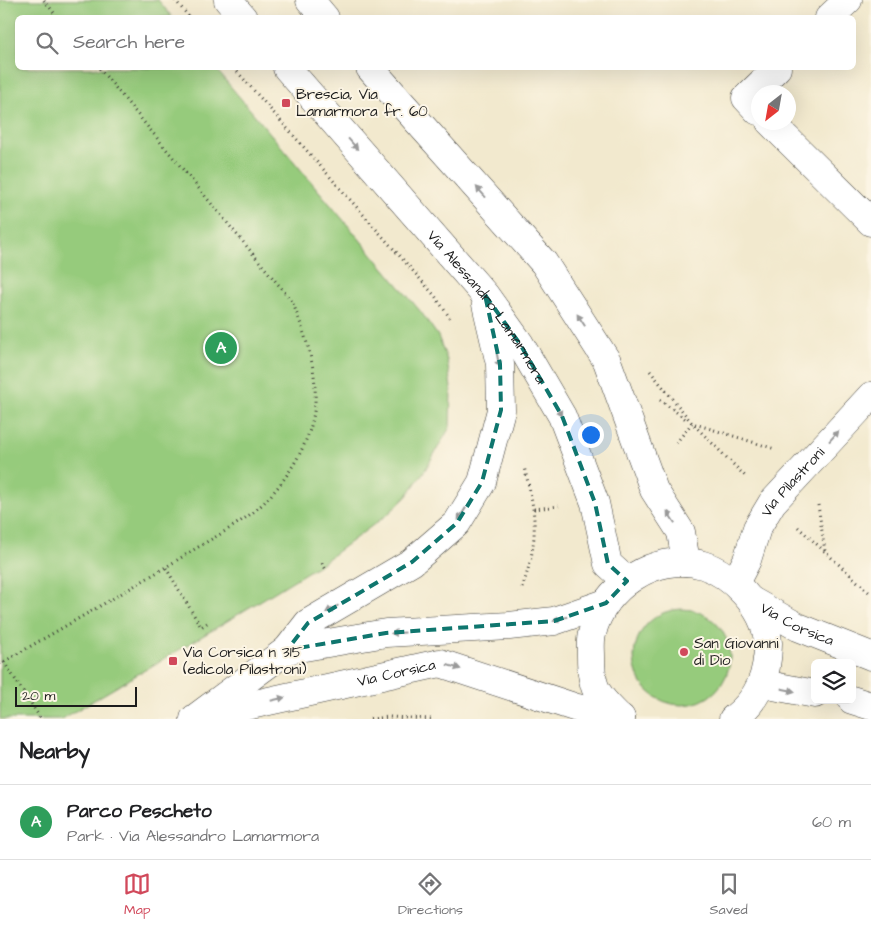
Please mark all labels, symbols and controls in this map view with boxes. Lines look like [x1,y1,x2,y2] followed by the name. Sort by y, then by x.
[15,15,856,70] search box
[33,29,61,57] icon: search
[73,29,185,56] text: Search here
[296,84,428,122] place label: Brescia, Via Lamarmora fr. 60
[751,85,796,130] north arrow
[280,97,292,109] marker: Brescia, Via Lamarmora fr. 60
[347,138,358,150] one-way arrow
[475,187,487,199] one-way arrow
[422,225,552,388] street label: Via Alessandro Lamarmora
[576,313,586,326] one-way arrow
[205,329,237,367] pin: A
[495,352,503,368] one-way arrow
[554,402,562,417] one-way arrow
[578,422,604,448] your location
[828,431,840,443] one-way arrow
[756,442,830,521] street label: Via Pilastroni
[458,508,467,521] one-way arrow
[667,510,676,524] one-way arrow
[757,597,838,651] street label: Via Corsica
[326,605,339,614] one-way arrow
[552,615,567,623] one-way arrow
[390,629,406,637] one-way arrow
[694,633,779,671] place label: San Giovanni di Dio
[183,642,307,680] place label: Via Corsica n 315 (edicola Pilastroni)
[678,646,690,658] marker: San Giovanni di Dio
[355,654,438,692] street label: Via Corsica
[167,655,179,667] marker: Via Corsica n 315 (edicola Pilastroni)
[811,659,856,704] map controls
[811,659,856,704] button: layers
[446,664,461,672] one-way arrow
[15,684,138,707] scale bar
[22,686,55,706] text: 20 m
[781,686,796,694] one-way arrow
[271,695,286,703] one-way arrow
[20,737,90,766] text: Nearby
[67,798,212,825] text: Parco Pescheto
[31,811,41,833] text: A
[812,811,851,833] text: 60 m
[67,825,319,847] text: Park · Via Alessandro Lamarmora
[123,870,151,920] tab: Map
[398,870,463,920] tab: Directions
[710,870,748,920] tab: Saved

